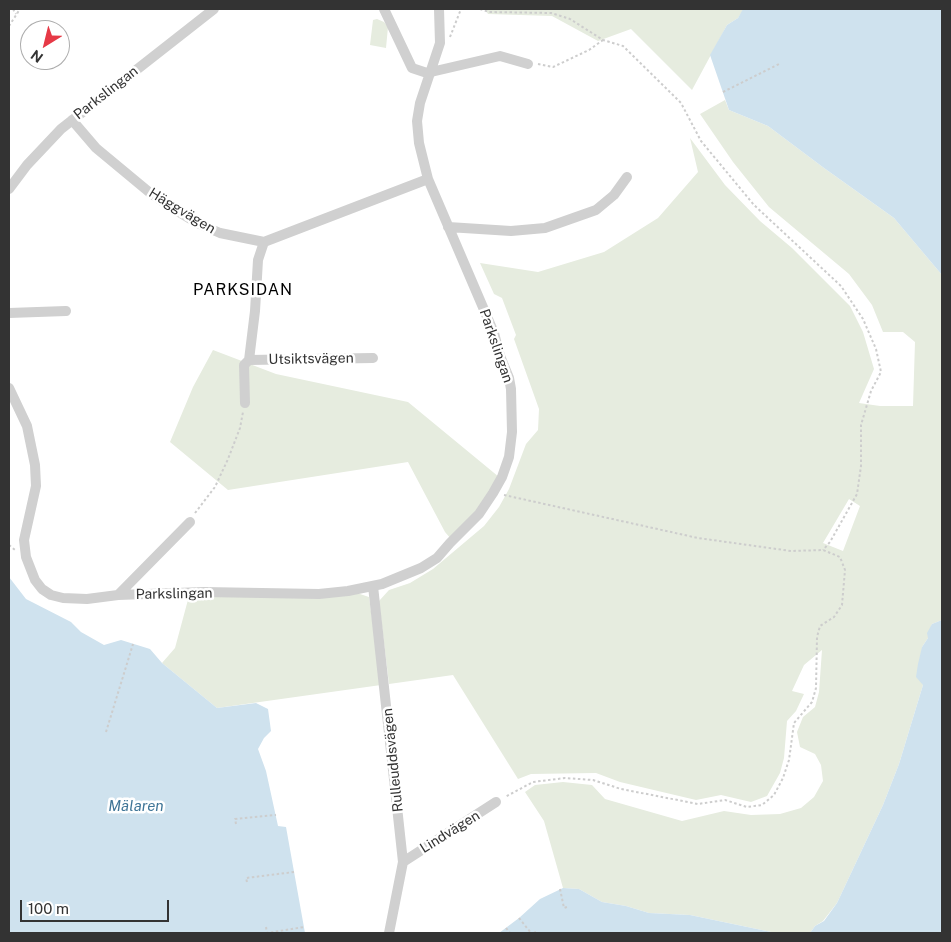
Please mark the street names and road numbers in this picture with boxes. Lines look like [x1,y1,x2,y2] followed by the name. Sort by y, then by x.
[71,63,141,123] street label: Parkslingan
[146,185,218,237] street label: Häggvägen
[476,307,516,385] street label: Parkslingan
[268,350,354,368] street label: Utsiktsvägen
[135,585,213,603] street label: Parkslingan
[379,707,407,813] street label: Rulleuddsvägen
[417,807,483,857] street label: Lindvägen

